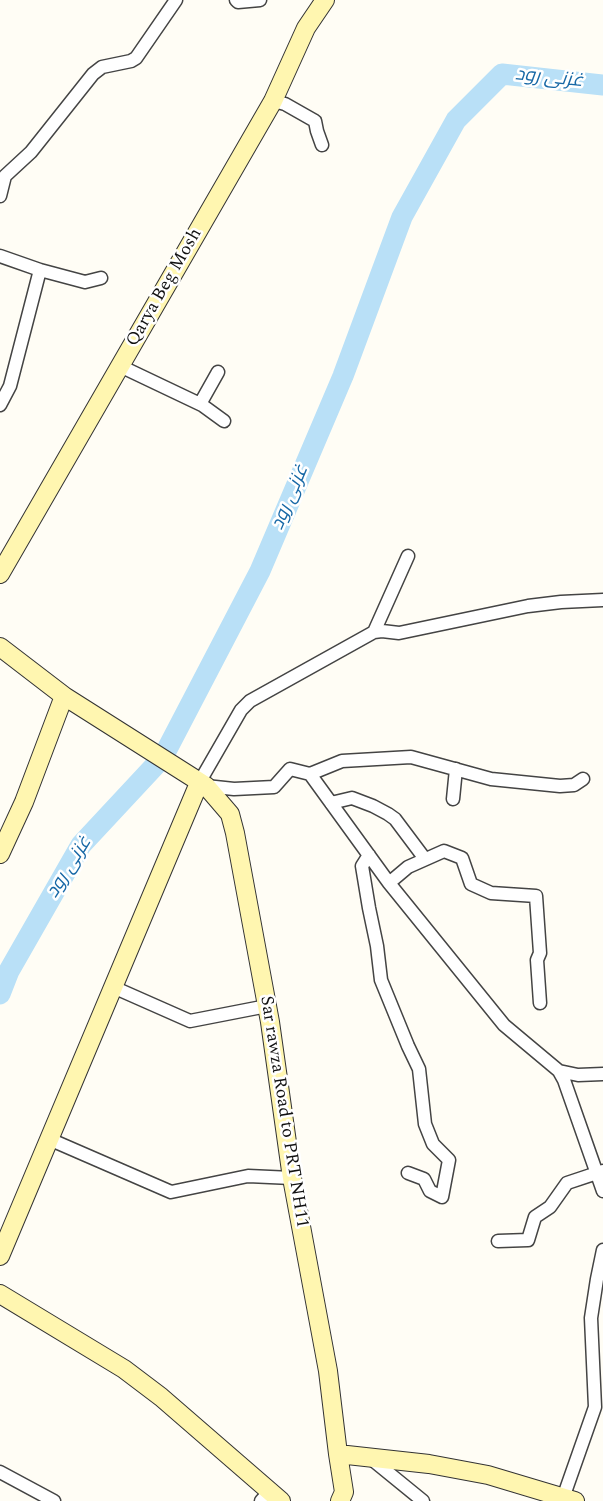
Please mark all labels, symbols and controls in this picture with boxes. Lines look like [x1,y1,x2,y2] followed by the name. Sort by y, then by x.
[514,64,584,94] water label: غزنی رود
[122,225,208,351] street label: Qarya Beg Mosh
[267,462,315,534] water label: غزنی رود
[42,833,98,903] water label: غزنی رود
[254,995,312,1229] street label: Sar rawza Road to PRT NH11

